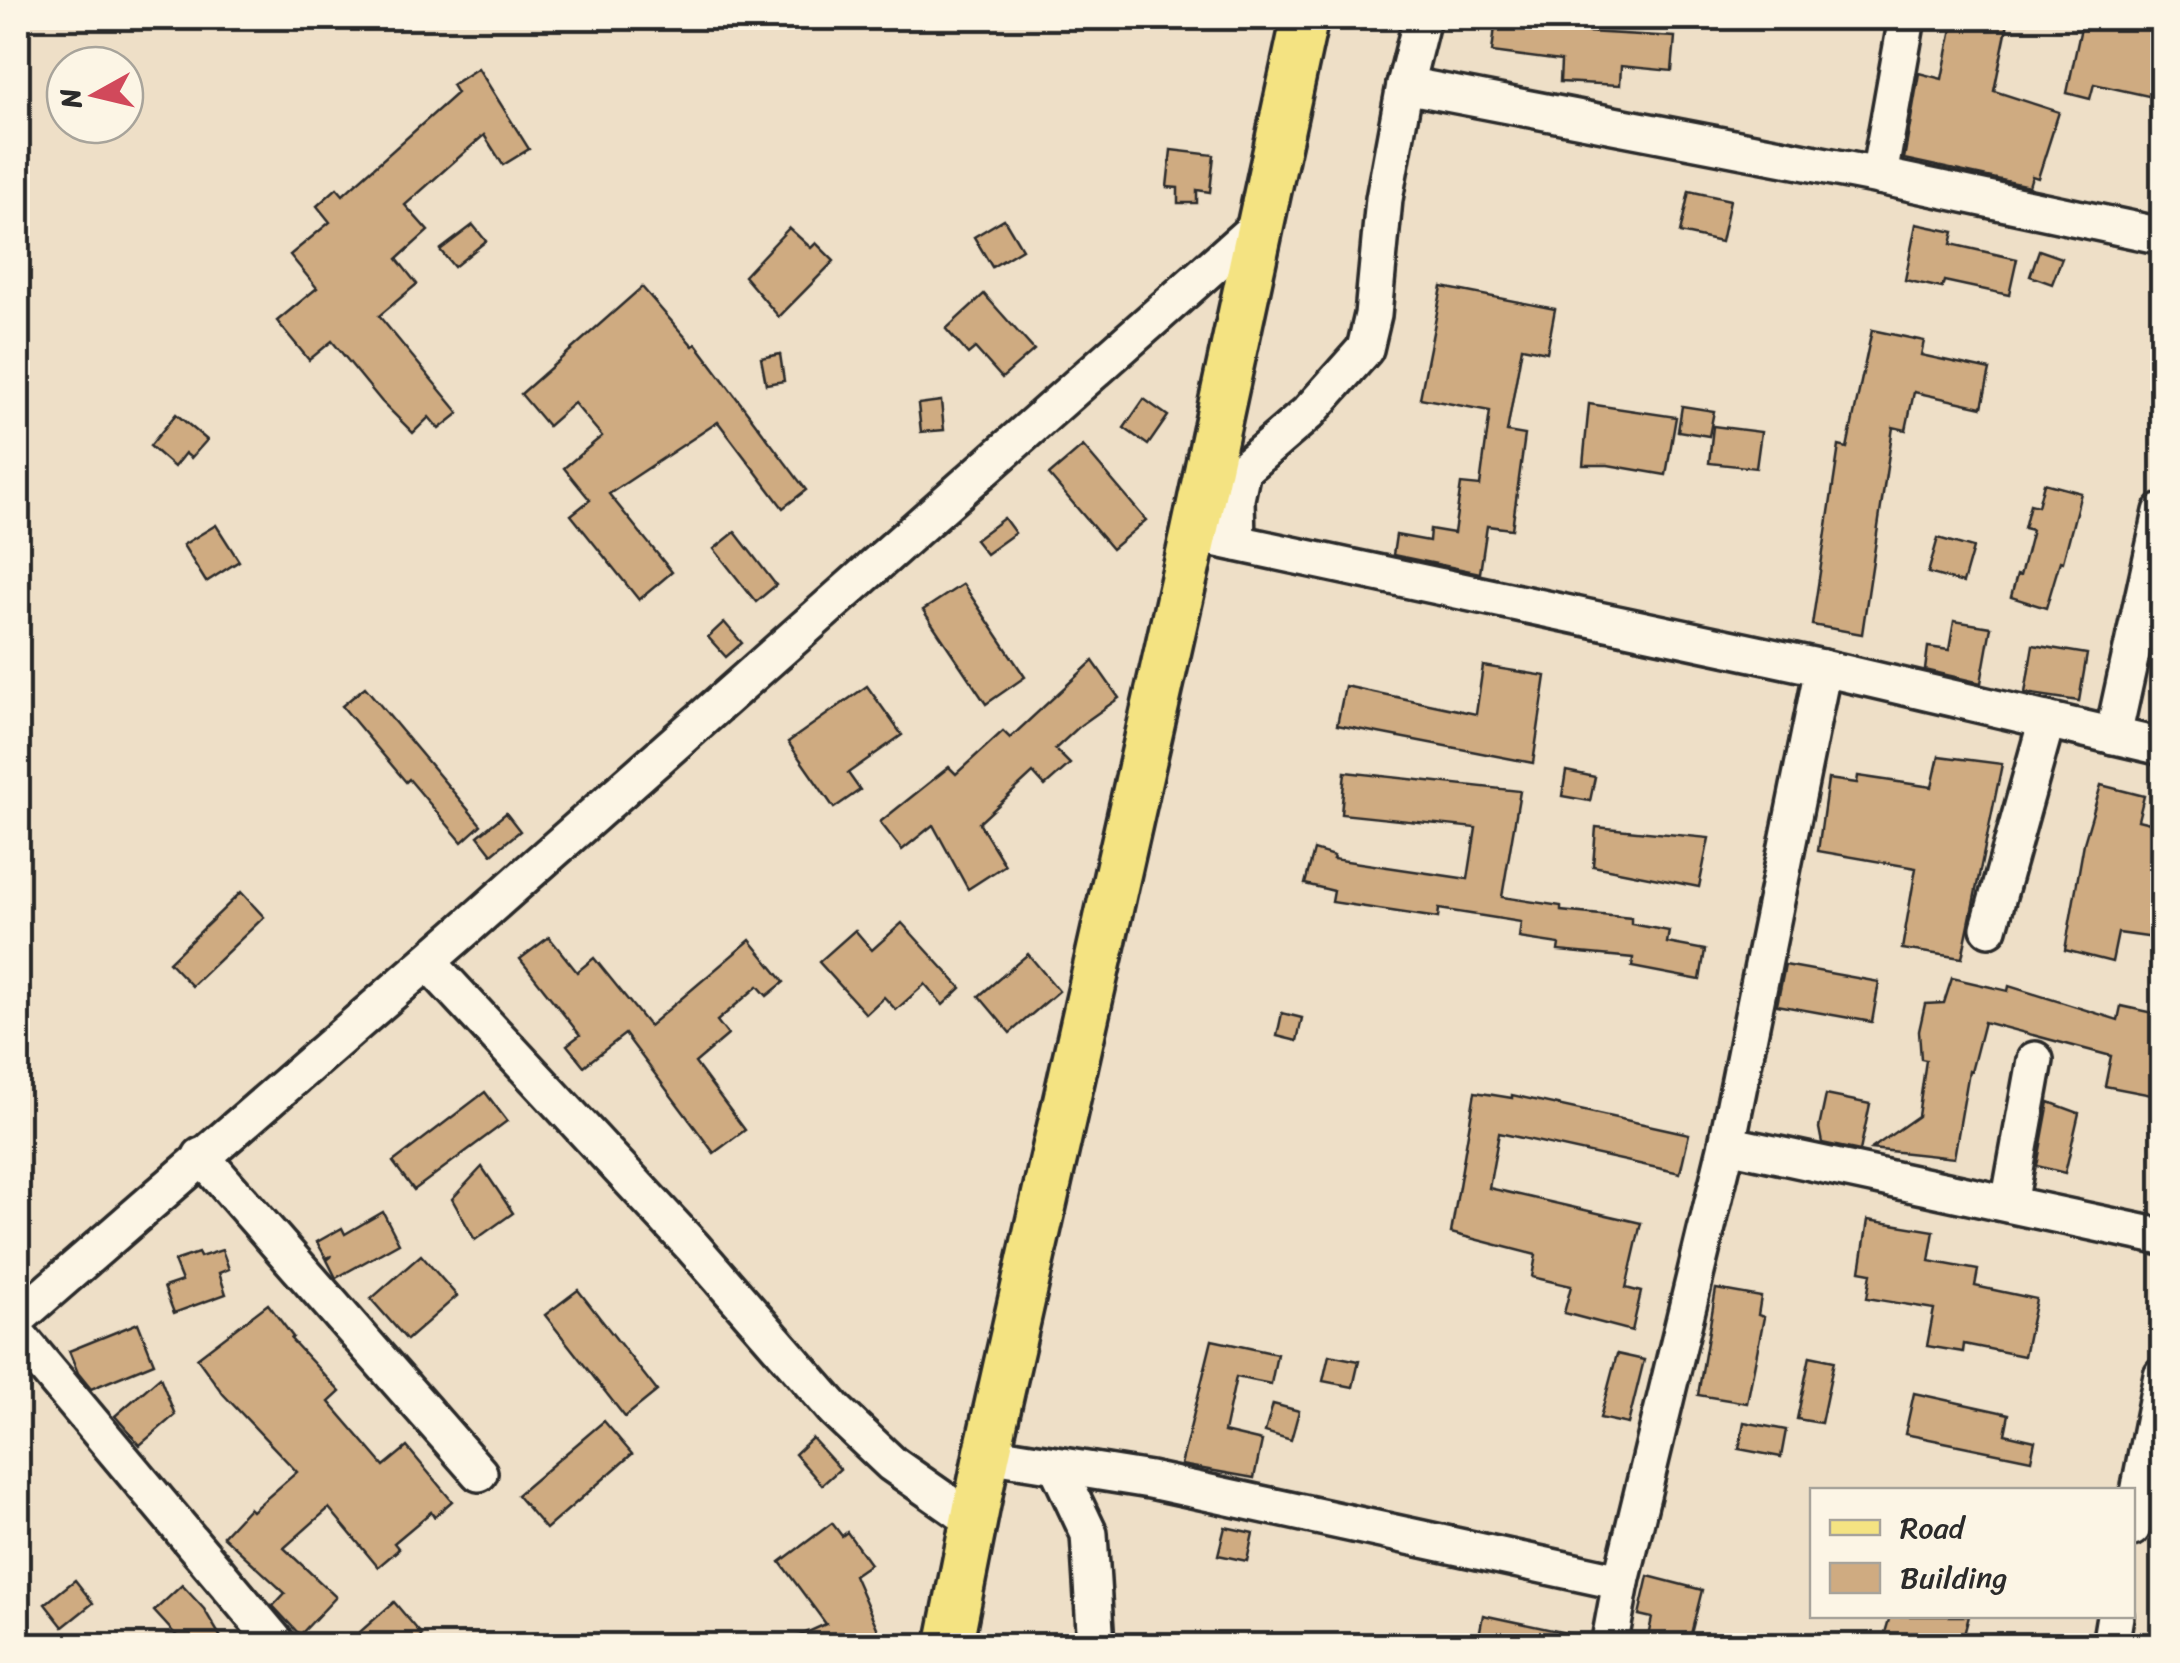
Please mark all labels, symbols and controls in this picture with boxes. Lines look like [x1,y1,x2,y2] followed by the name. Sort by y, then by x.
[45,45,145,145] north arrow
[45,85,96,112] text: N
[1810,1488,2135,1618] legend
[1900,1501,1967,1555] text: Road
[1900,1551,2007,1605] text: Building

